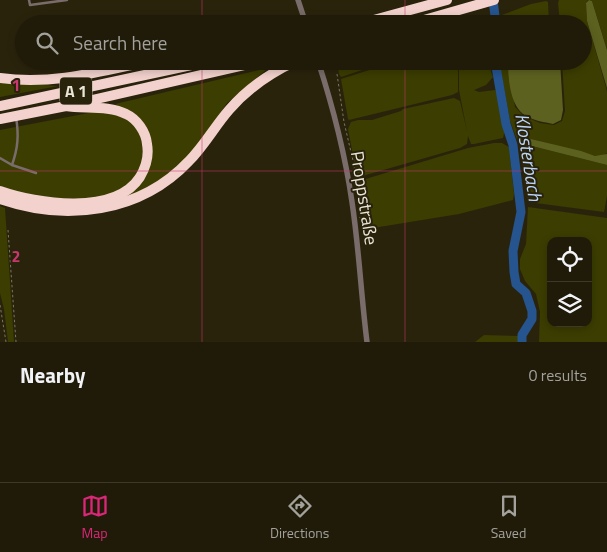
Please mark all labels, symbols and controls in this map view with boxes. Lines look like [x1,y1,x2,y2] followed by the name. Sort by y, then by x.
[15,15,592,70] search box
[73,28,167,57] text: Search here
[33,29,61,57] icon: search
[12,73,20,97] text: 1
[60,78,92,104] road number: A 1
[508,111,551,203] water label: Klosterbach
[344,149,385,247] street label: Proppstraße
[547,237,592,327] map controls
[547,237,592,282] button: locate
[12,244,20,268] text: 2
[547,282,592,327] button: layers
[20,359,85,391] text: Nearby
[528,363,587,387] text: 0 results
[81,492,109,543] tab: Map
[270,492,329,543] tab: Directions
[491,492,526,543] tab: Saved

